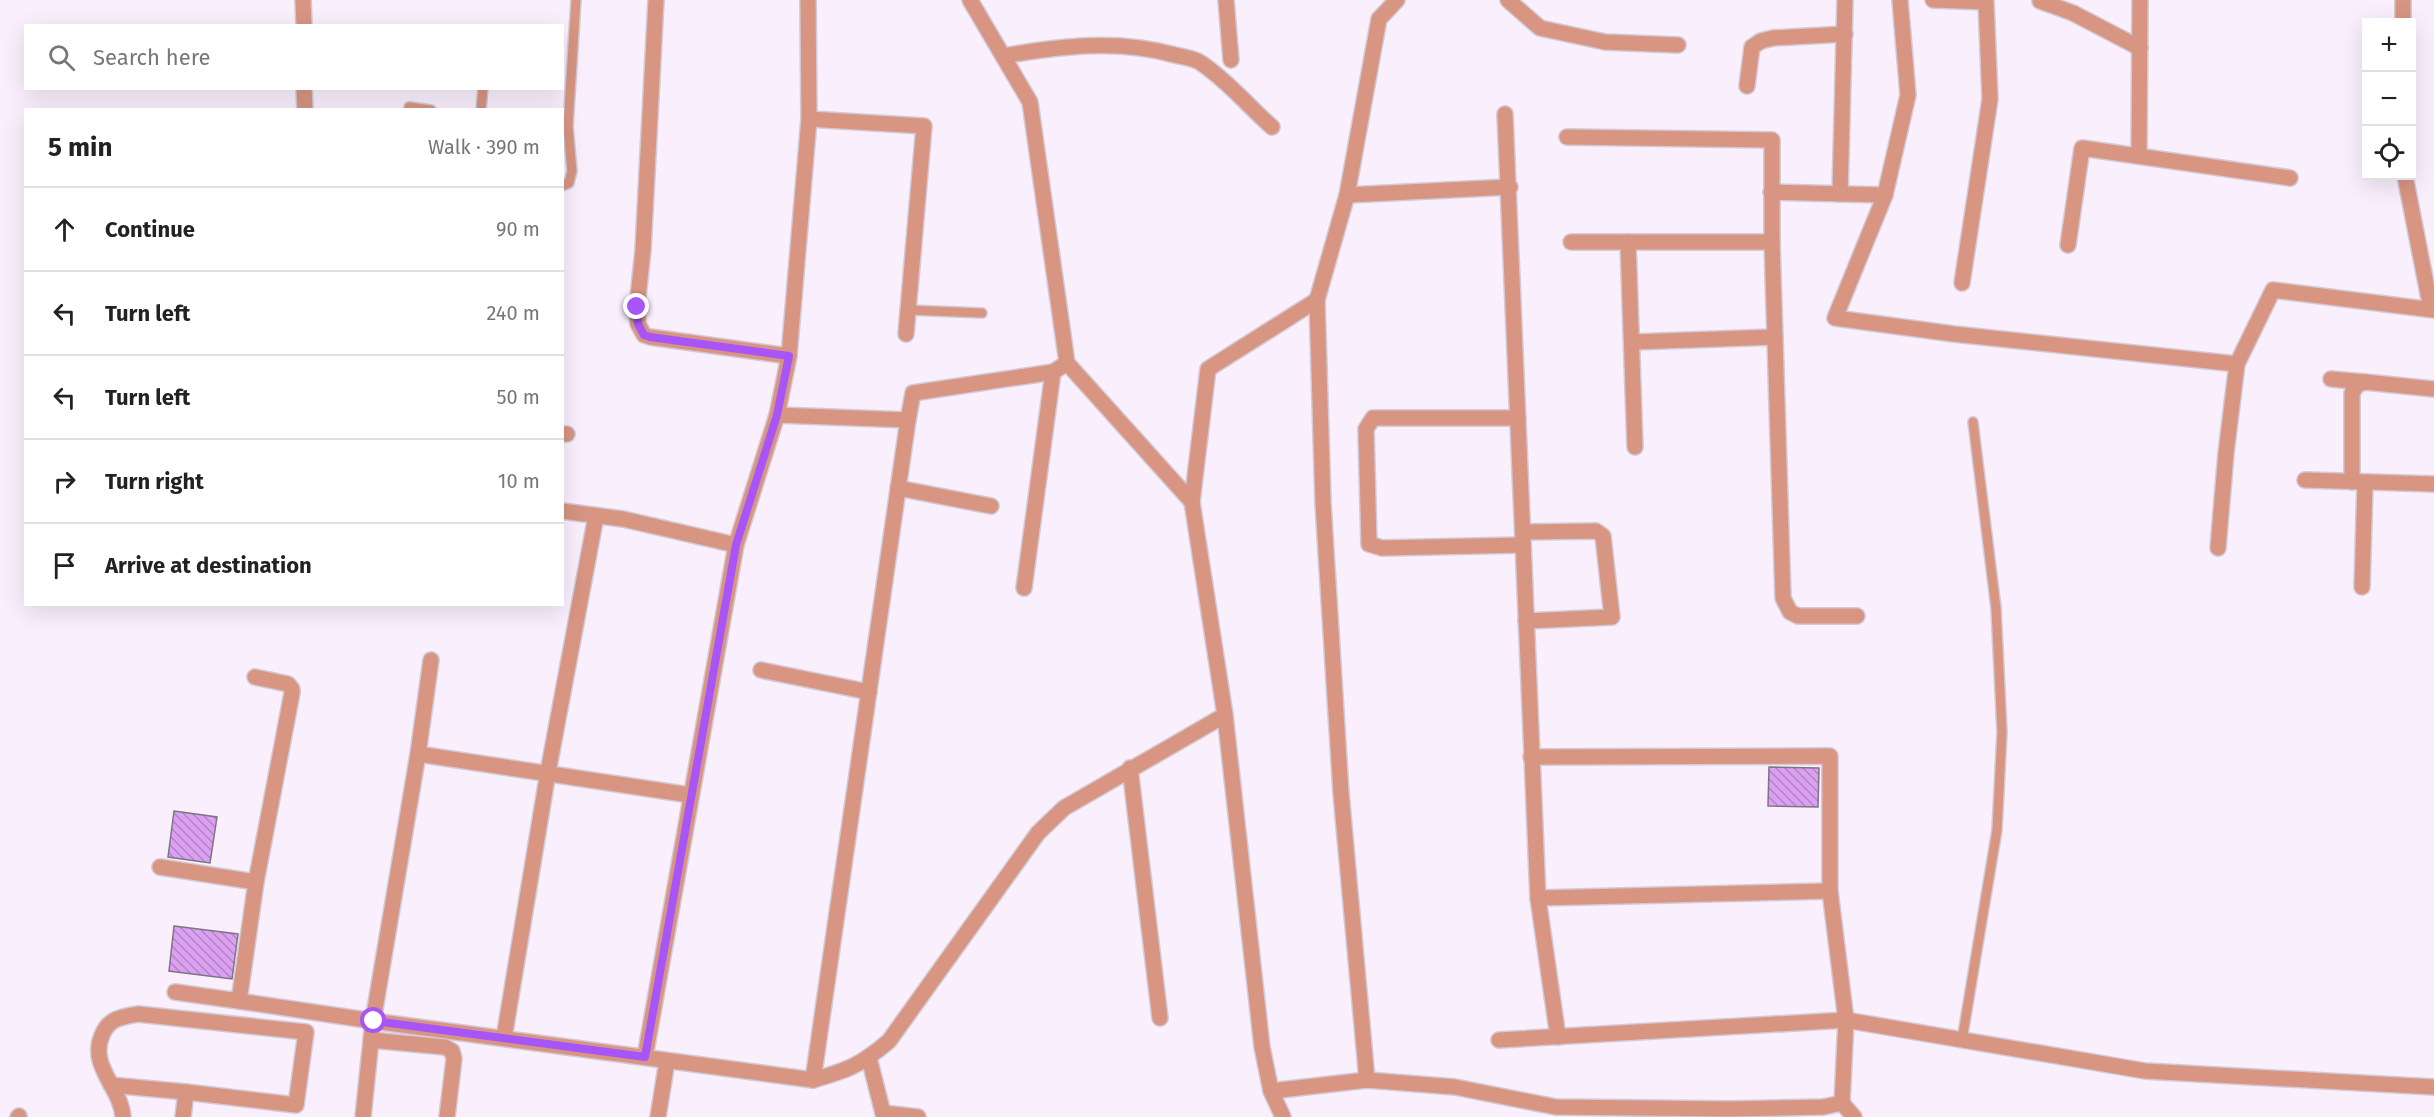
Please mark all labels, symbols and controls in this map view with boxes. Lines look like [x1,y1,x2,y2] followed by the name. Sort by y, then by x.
[2362,18,2416,180] map controls
[2362,18,2416,72] button: +
[24,24,564,90] search box
[45,41,78,74] icon: search
[93,44,211,71] text: Search here
[2362,72,2416,126] button: −
[2362,126,2416,180] button: locate
[48,132,112,163] text: 5 min
[428,135,540,159] text: Walk · 390 m
[48,213,81,246] icon: ahead
[105,216,195,243] text: Continue
[496,217,540,241] text: 90 m
[623,293,649,319] route end
[48,297,81,330] icon: left
[105,300,190,327] text: Turn left
[486,301,540,325] text: 240 m
[48,381,81,414] icon: left
[105,384,190,411] text: Turn left
[496,385,540,409] text: 50 m
[48,465,81,498] icon: right
[105,468,204,495] text: Turn right
[498,469,540,493] text: 10 m
[48,549,81,582] icon: arrive
[105,552,312,579] text: Arrive at destination
[360,1007,386,1033] route start

